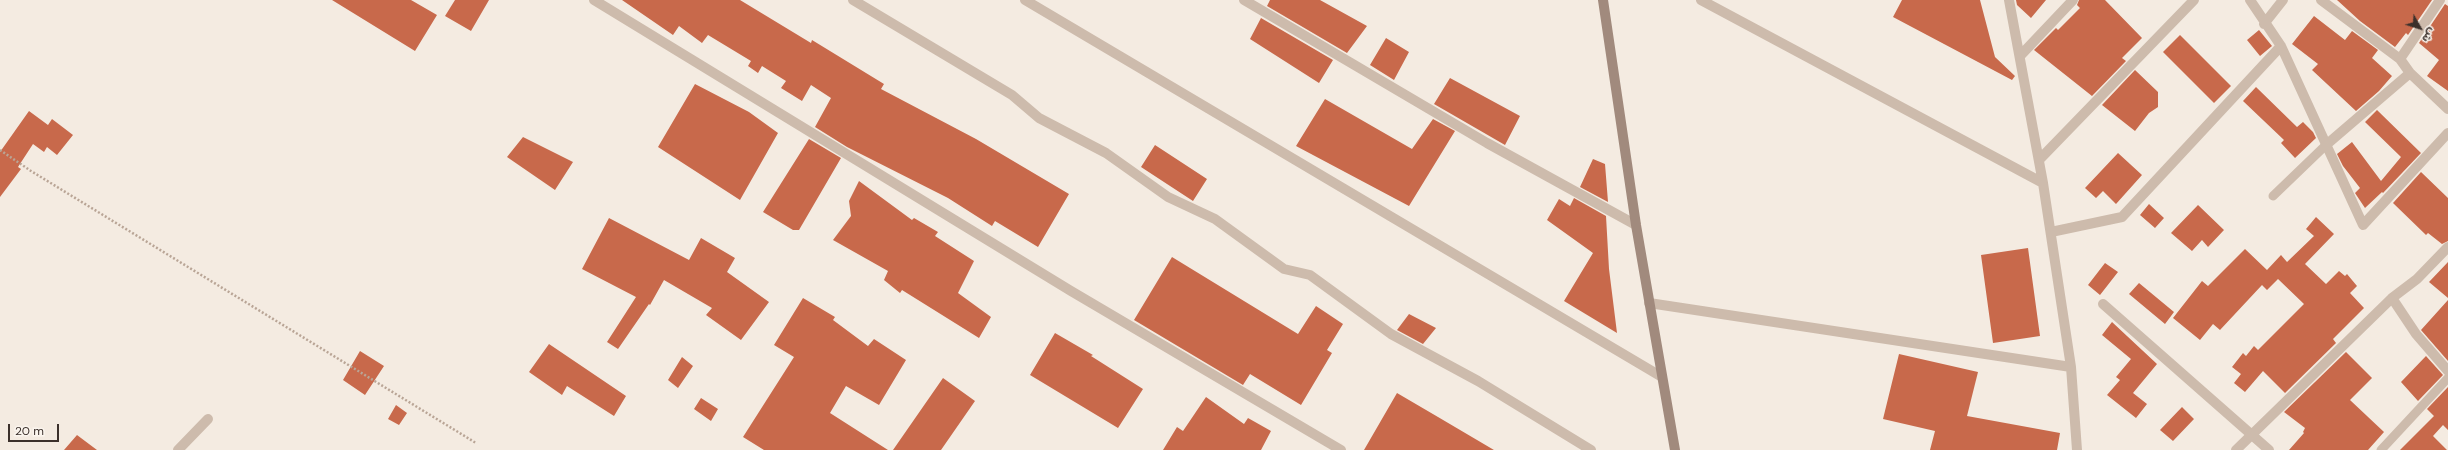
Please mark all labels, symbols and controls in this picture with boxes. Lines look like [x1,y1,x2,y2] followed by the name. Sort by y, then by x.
[2400,8,2440,48] north arrow
[2419,25,2440,46] text: ش
[10,416,61,442] scale bar
[15,423,44,439] text: 20 m

